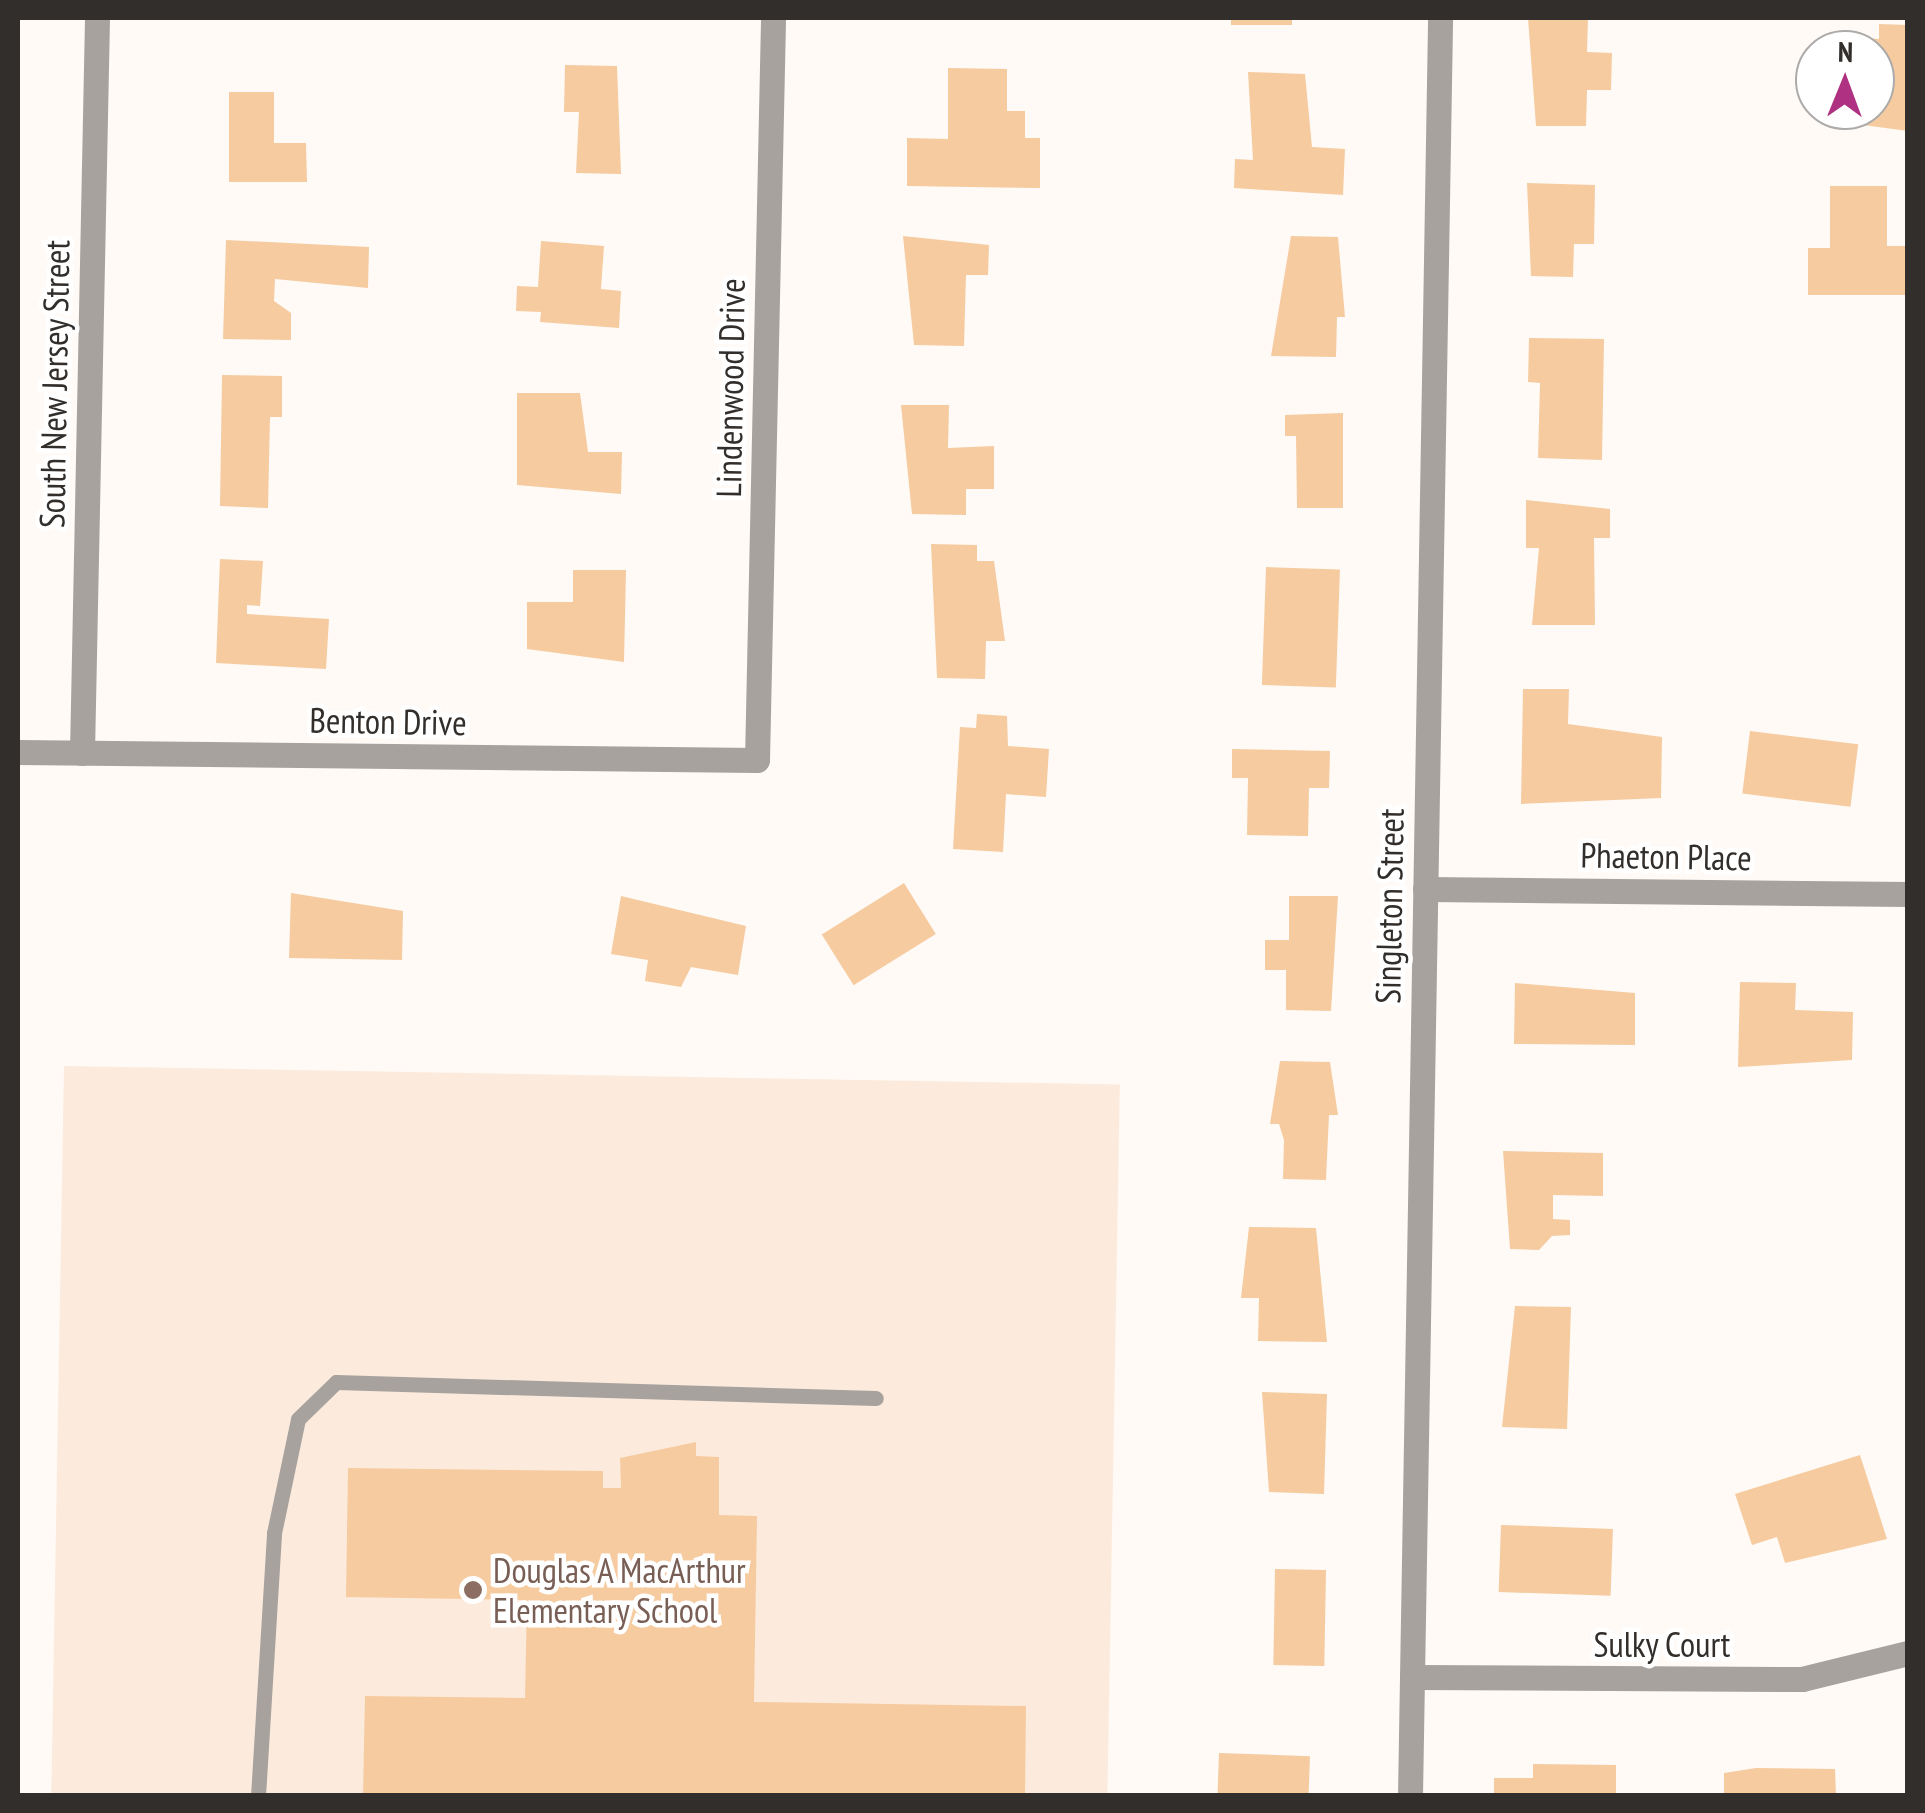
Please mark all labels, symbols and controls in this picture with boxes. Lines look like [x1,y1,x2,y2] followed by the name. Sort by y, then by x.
[1795,30,1895,130] north arrow
[1838,33,1853,70] text: N
[30,239,78,529] street label: South New Jersey Street
[707,278,753,498] street label: Lindenwood Drive
[309,699,467,743] street label: Benton Drive
[1366,808,1412,1004] street label: Singleton Street
[1580,834,1752,878] street label: Phaeton Place
[493,1549,748,1631] place label: Douglas A MacArthur Elementary School
[462,1579,484,1601] marker: Douglas A MacArthur Elementary School
[1593,1623,1731,1665] street label: Sulky Court

